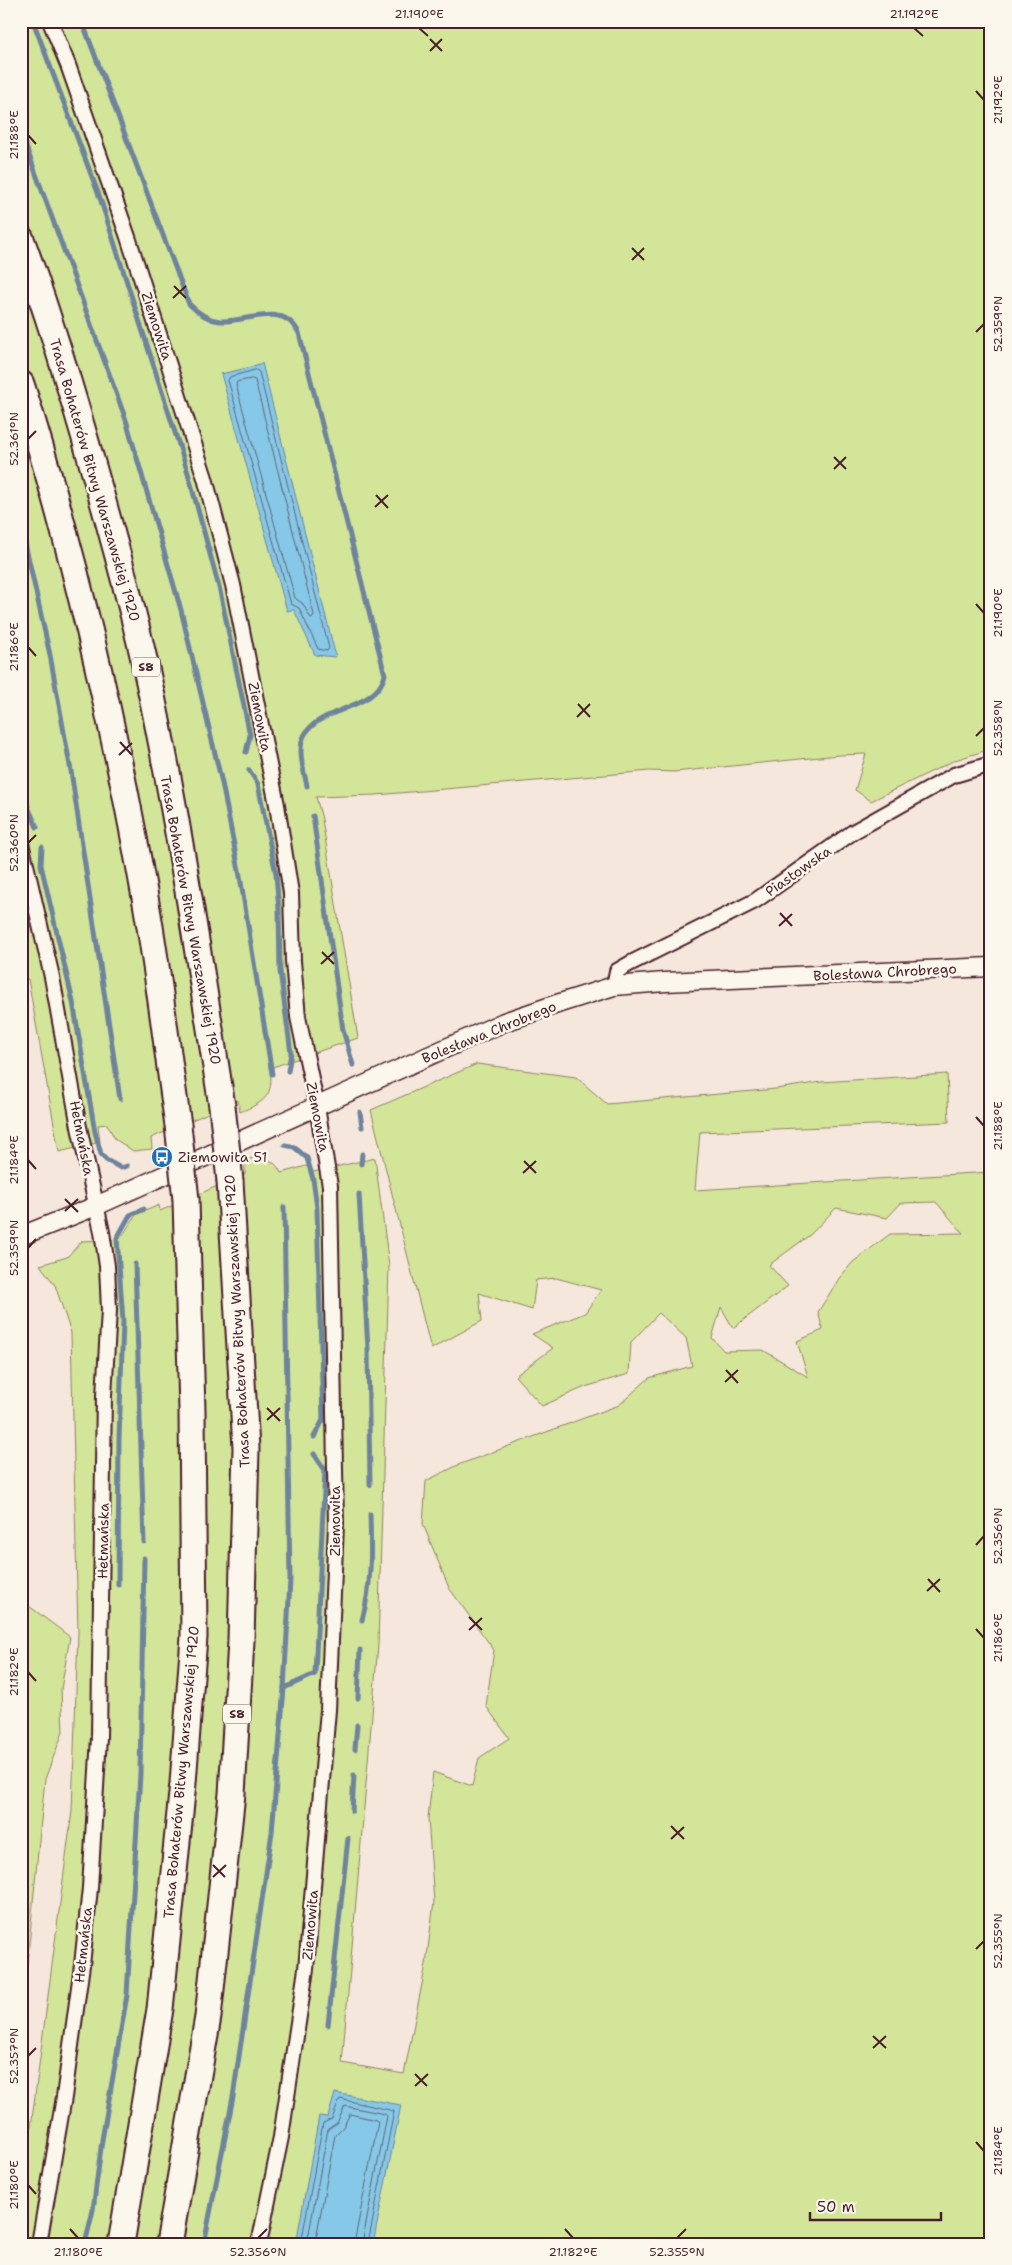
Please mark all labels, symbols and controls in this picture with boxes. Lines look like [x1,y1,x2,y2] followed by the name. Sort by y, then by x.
[394,6,444,22] text: 21.190°E
[890,6,938,22] text: 21.192°E
[990,76,1006,124] text: 21.192°E
[6,110,22,160] text: 21.188°E
[138,290,177,363] street label: Ziemowita
[990,296,1006,352] text: 52.359°N
[46,336,144,624] street label: Trasa Bohaterów Bitwy Warszawskiej 1920
[6,412,22,466] text: 52.361°N
[990,588,1006,638] text: 21.190°E
[6,622,22,672] text: 21.186°E
[132,658,160,676] road number: S8
[244,681,276,754] street label: Ziemowita
[990,700,1006,756] text: 52.358°N
[157,774,225,1066] street label: Trasa Bohaterów Bitwy Warszawskiej 1920
[6,814,22,872] text: 52.360°N
[762,842,835,900] street label: Piastowska
[813,959,957,985] street label: Bolesława Chrobrego
[419,997,559,1067] street label: Bolesława Chrobrego
[302,1081,334,1154] street label: Ziemowita
[66,1099,98,1177] street label: Hetmańska
[990,1101,1006,1151] text: 21.188°E
[6,1135,22,1185] text: 21.184°E
[150,1145,174,1169] bus stop icon: Ziemowita 51
[178,1148,267,1166] place label: Ziemowita 51
[220,1174,254,1468] street label: Trasa Bohaterów Bitwy Warszawskiej 1920
[6,1220,22,1276] text: 52.359°N
[326,1485,344,1556] street label: Ziemowita
[93,1503,113,1579] street label: Hetmańska
[990,1508,1006,1564] text: 52.356°N
[990,1613,1006,1663] text: 21.186°E
[159,1625,203,1919] street label: Trasa Bohaterów Bitwy Warszawskiej 1920
[6,1647,22,1697] text: 21.182°E
[223,1705,251,1724] road number: S8
[298,1889,322,1961] street label: Ziemowita
[70,1906,96,1984] street label: Hetmańska
[990,1913,1006,1969] text: 52.355°N
[6,2028,22,2084] text: 52.357°N
[990,2126,1006,2176] text: 21.184°E
[6,2160,22,2210] text: 21.180°E
[810,2190,941,2222] scale bar
[817,2197,855,2217] text: 50 m
[53,2244,103,2260] text: 21.180°E
[230,2244,286,2260] text: 52.356°N
[548,2244,598,2260] text: 21.182°E
[649,2244,705,2260] text: 52.355°N

